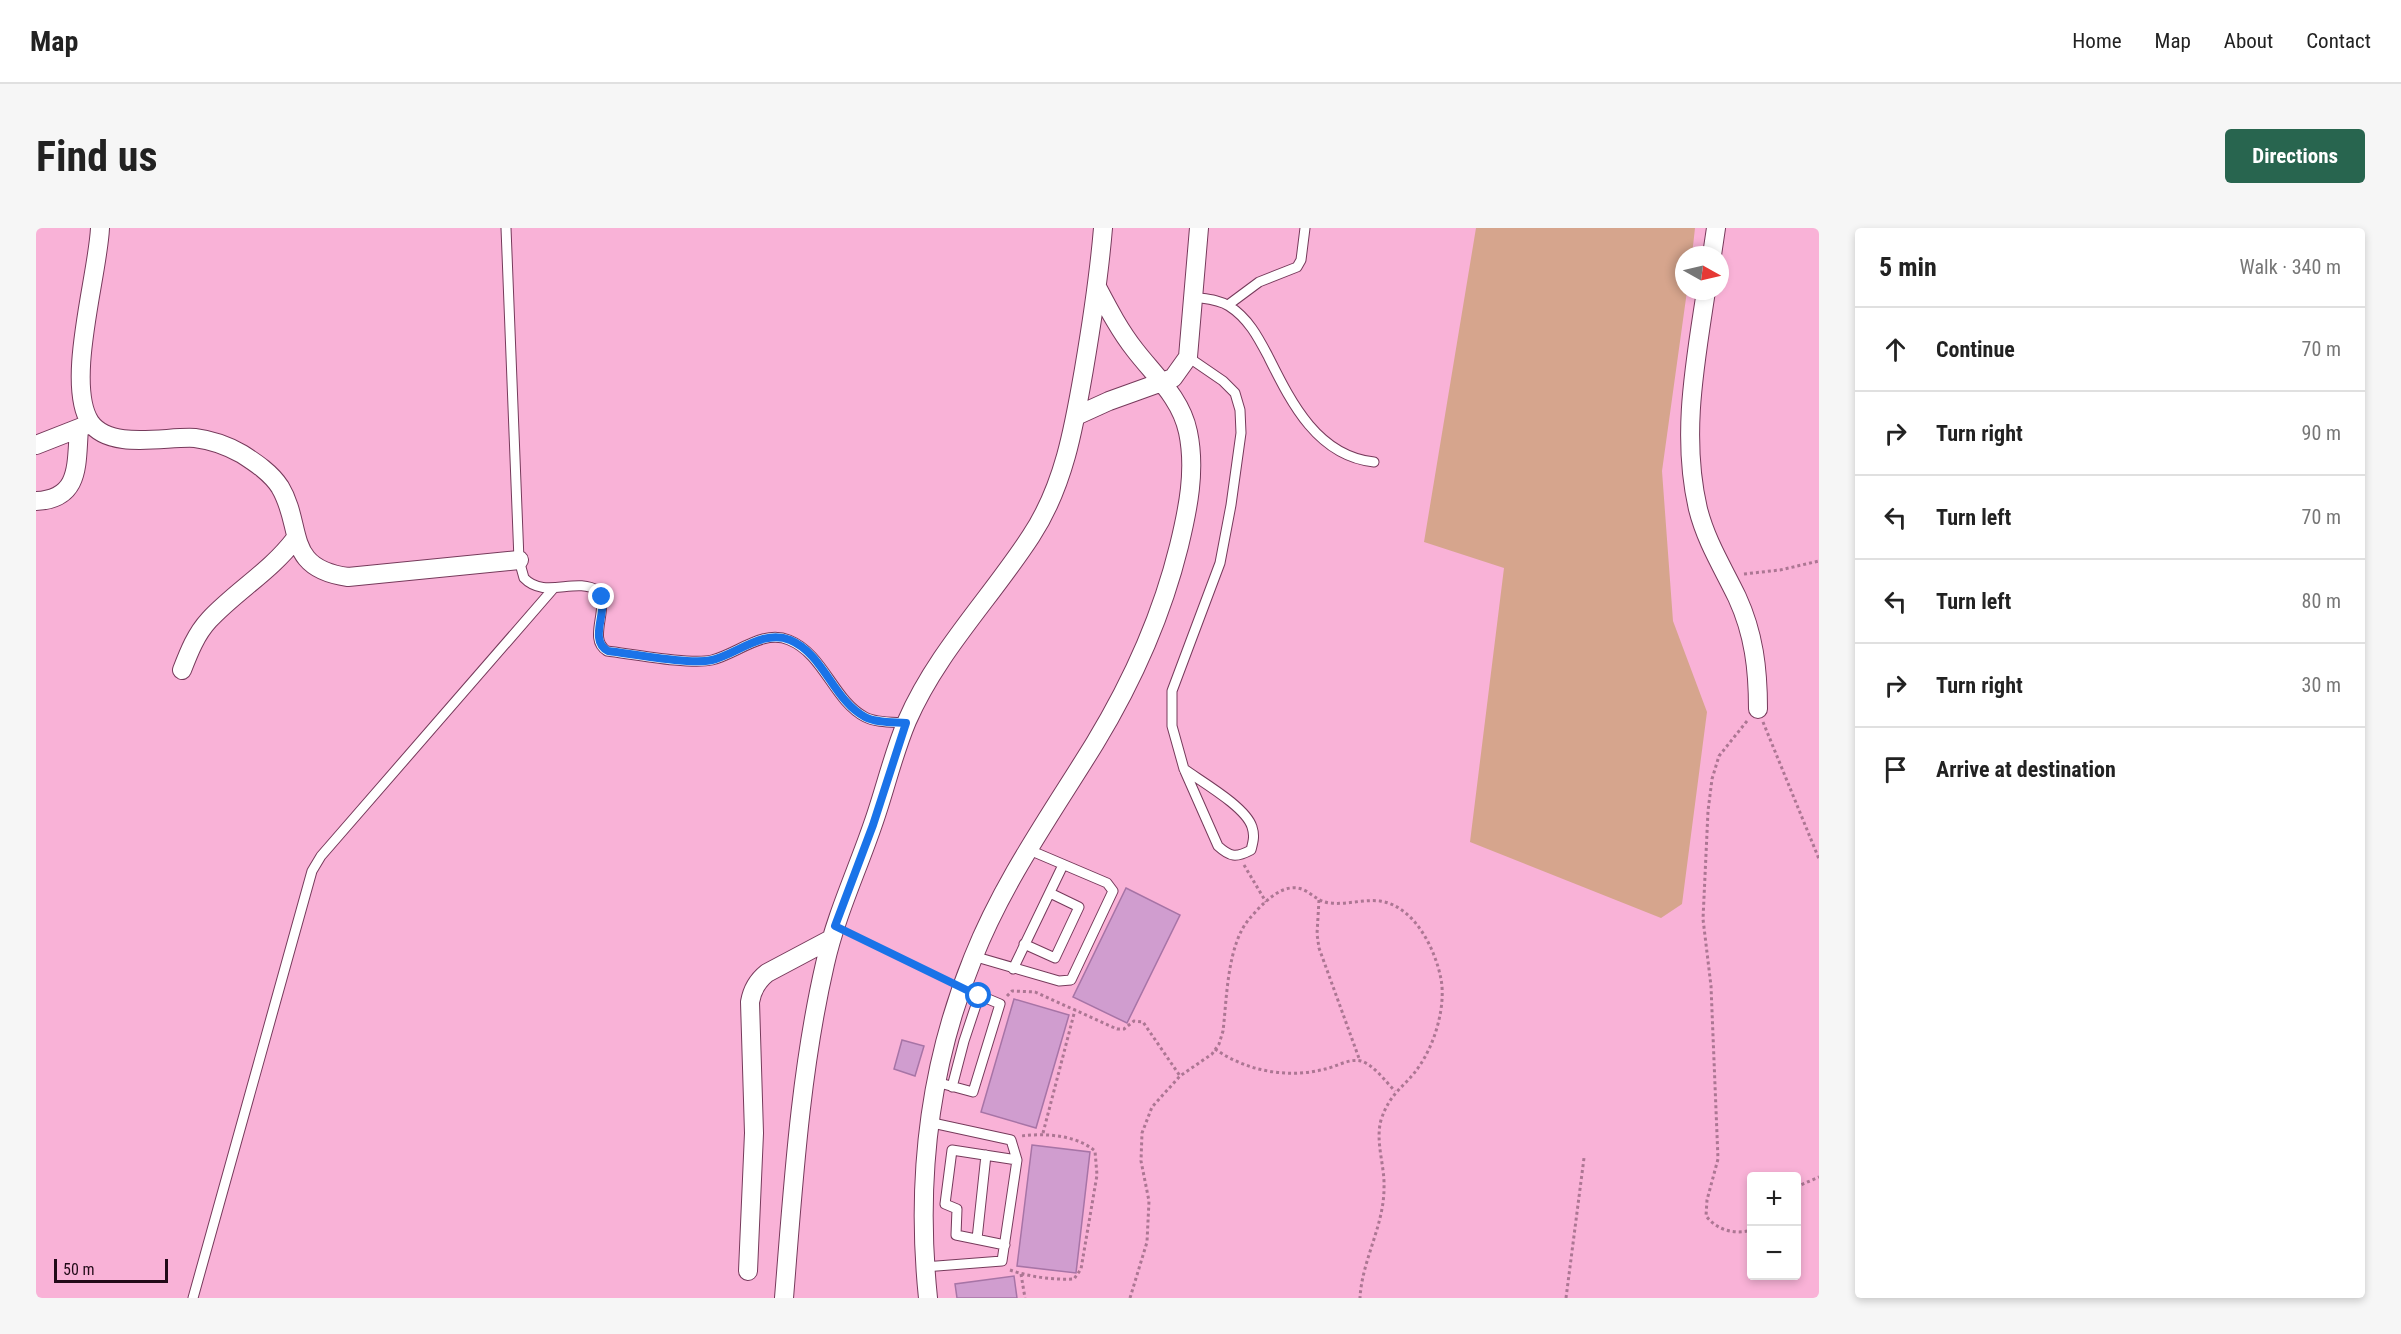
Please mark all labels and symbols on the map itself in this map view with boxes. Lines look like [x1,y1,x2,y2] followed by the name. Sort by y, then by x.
[1675,246,1729,300] north arrow
[588,583,614,609] route end
[965,982,991,1008] route start
[54,1256,168,1284] scale bar

